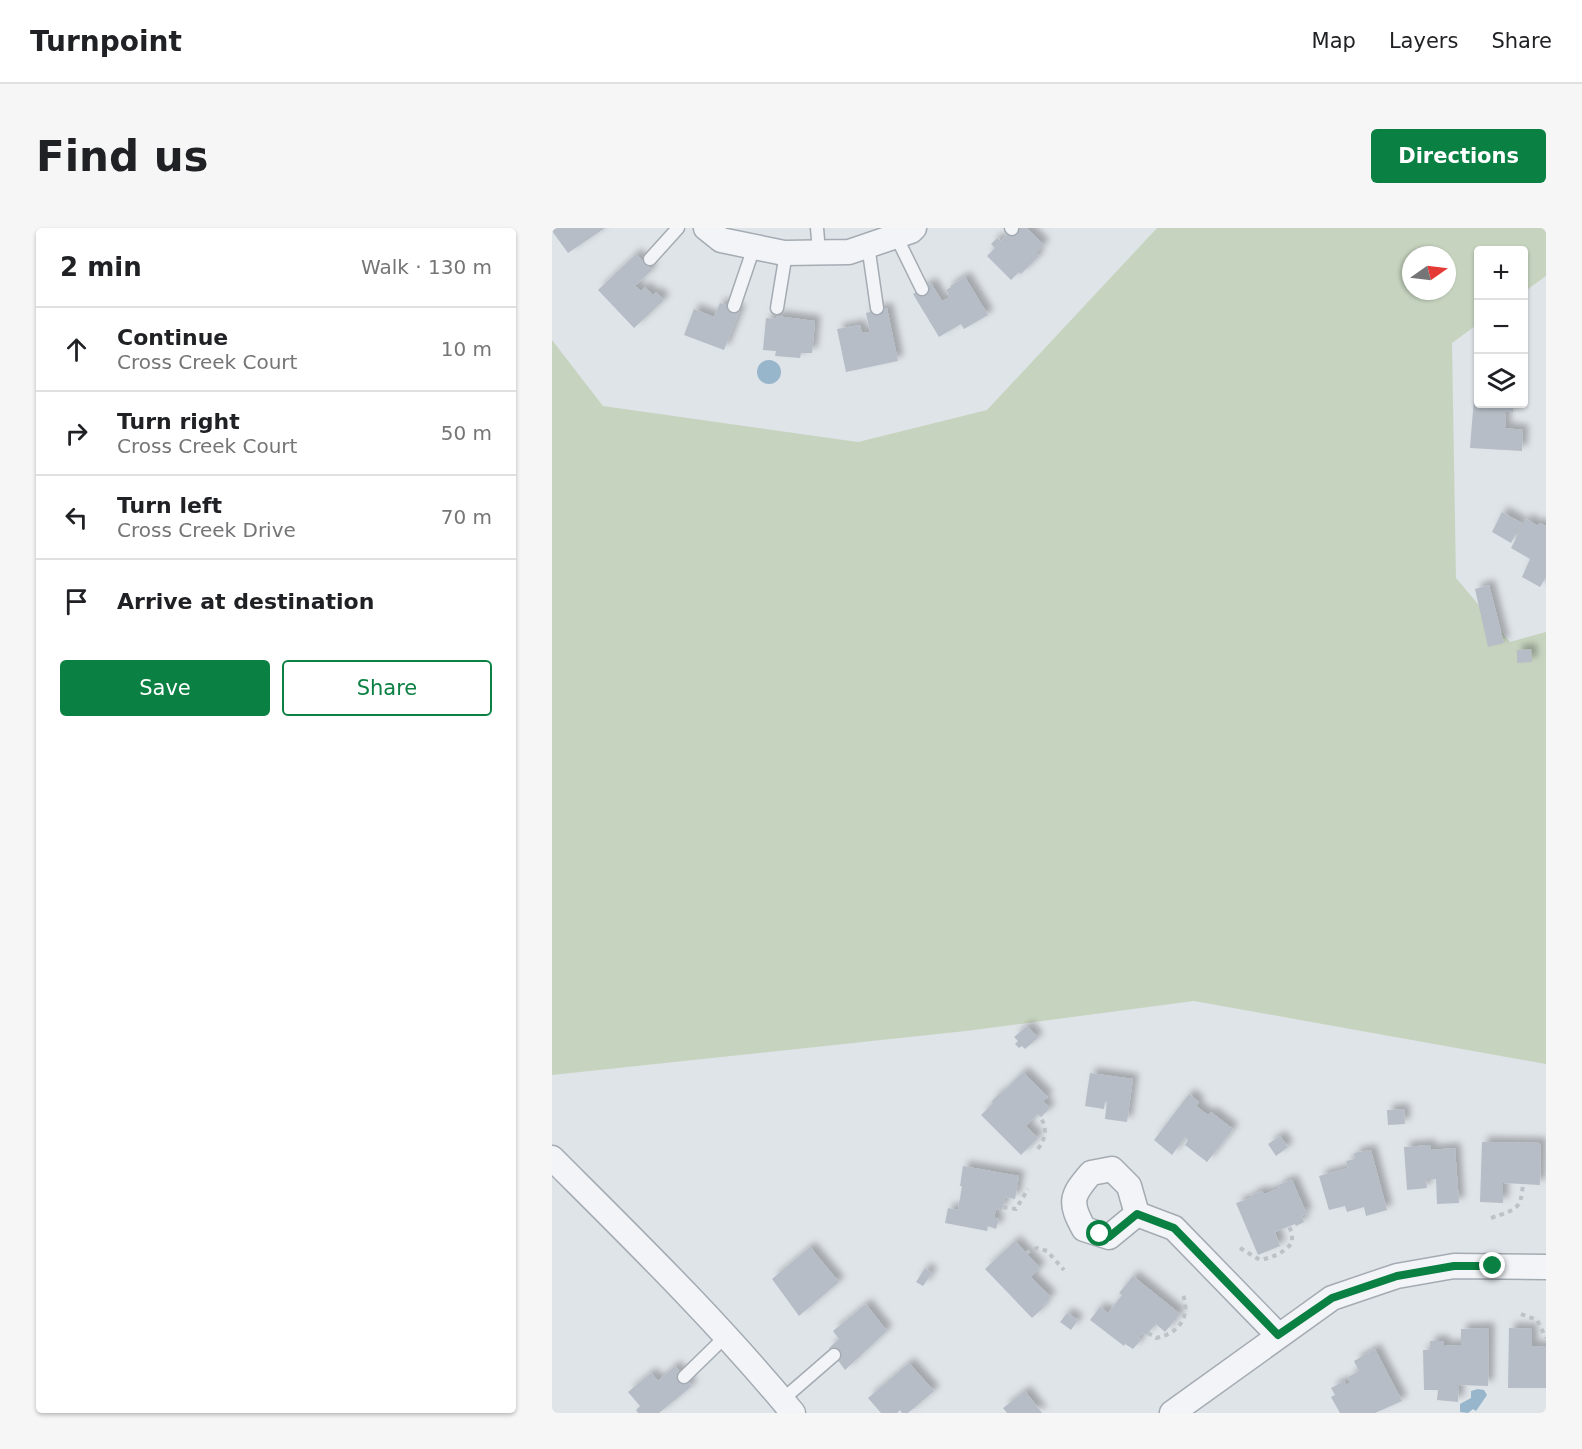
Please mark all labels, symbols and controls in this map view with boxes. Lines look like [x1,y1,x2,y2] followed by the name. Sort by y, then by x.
[30,25,182,58] text: Turnpoint
[1312,29,1356,53] text: Map
[1389,29,1458,53] text: Layers
[1491,29,1552,53] text: Share
[1371,129,1546,183] button: Directions
[36,132,209,181] text: Find us
[1402,246,1456,300] north arrow
[1474,246,1528,408] map controls
[1474,246,1528,300] button: +
[60,252,142,282] text: 2 min
[361,255,492,279] text: Walk · 130 m
[1474,300,1528,354] button: −
[117,325,228,350] text: Continue
[60,333,93,366] icon: ahead
[441,337,492,361] text: 10 m
[117,350,297,374] text: Cross Creek Court
[1474,354,1528,408] button: layers
[117,409,240,434] text: Turn right
[60,417,93,450] icon: right
[441,421,492,445] text: 50 m
[117,434,297,458] text: Cross Creek Court
[117,493,222,518] text: Turn left
[60,501,93,534] icon: left
[441,505,492,529] text: 70 m
[117,518,296,542] text: Cross Creek Drive
[60,585,93,618] icon: arrive
[117,589,374,614] text: Arrive at destination
[60,660,270,716] button: Save
[282,660,492,716] button: Share
[1086,1220,1112,1246] route start
[1479,1252,1505,1278] route end

